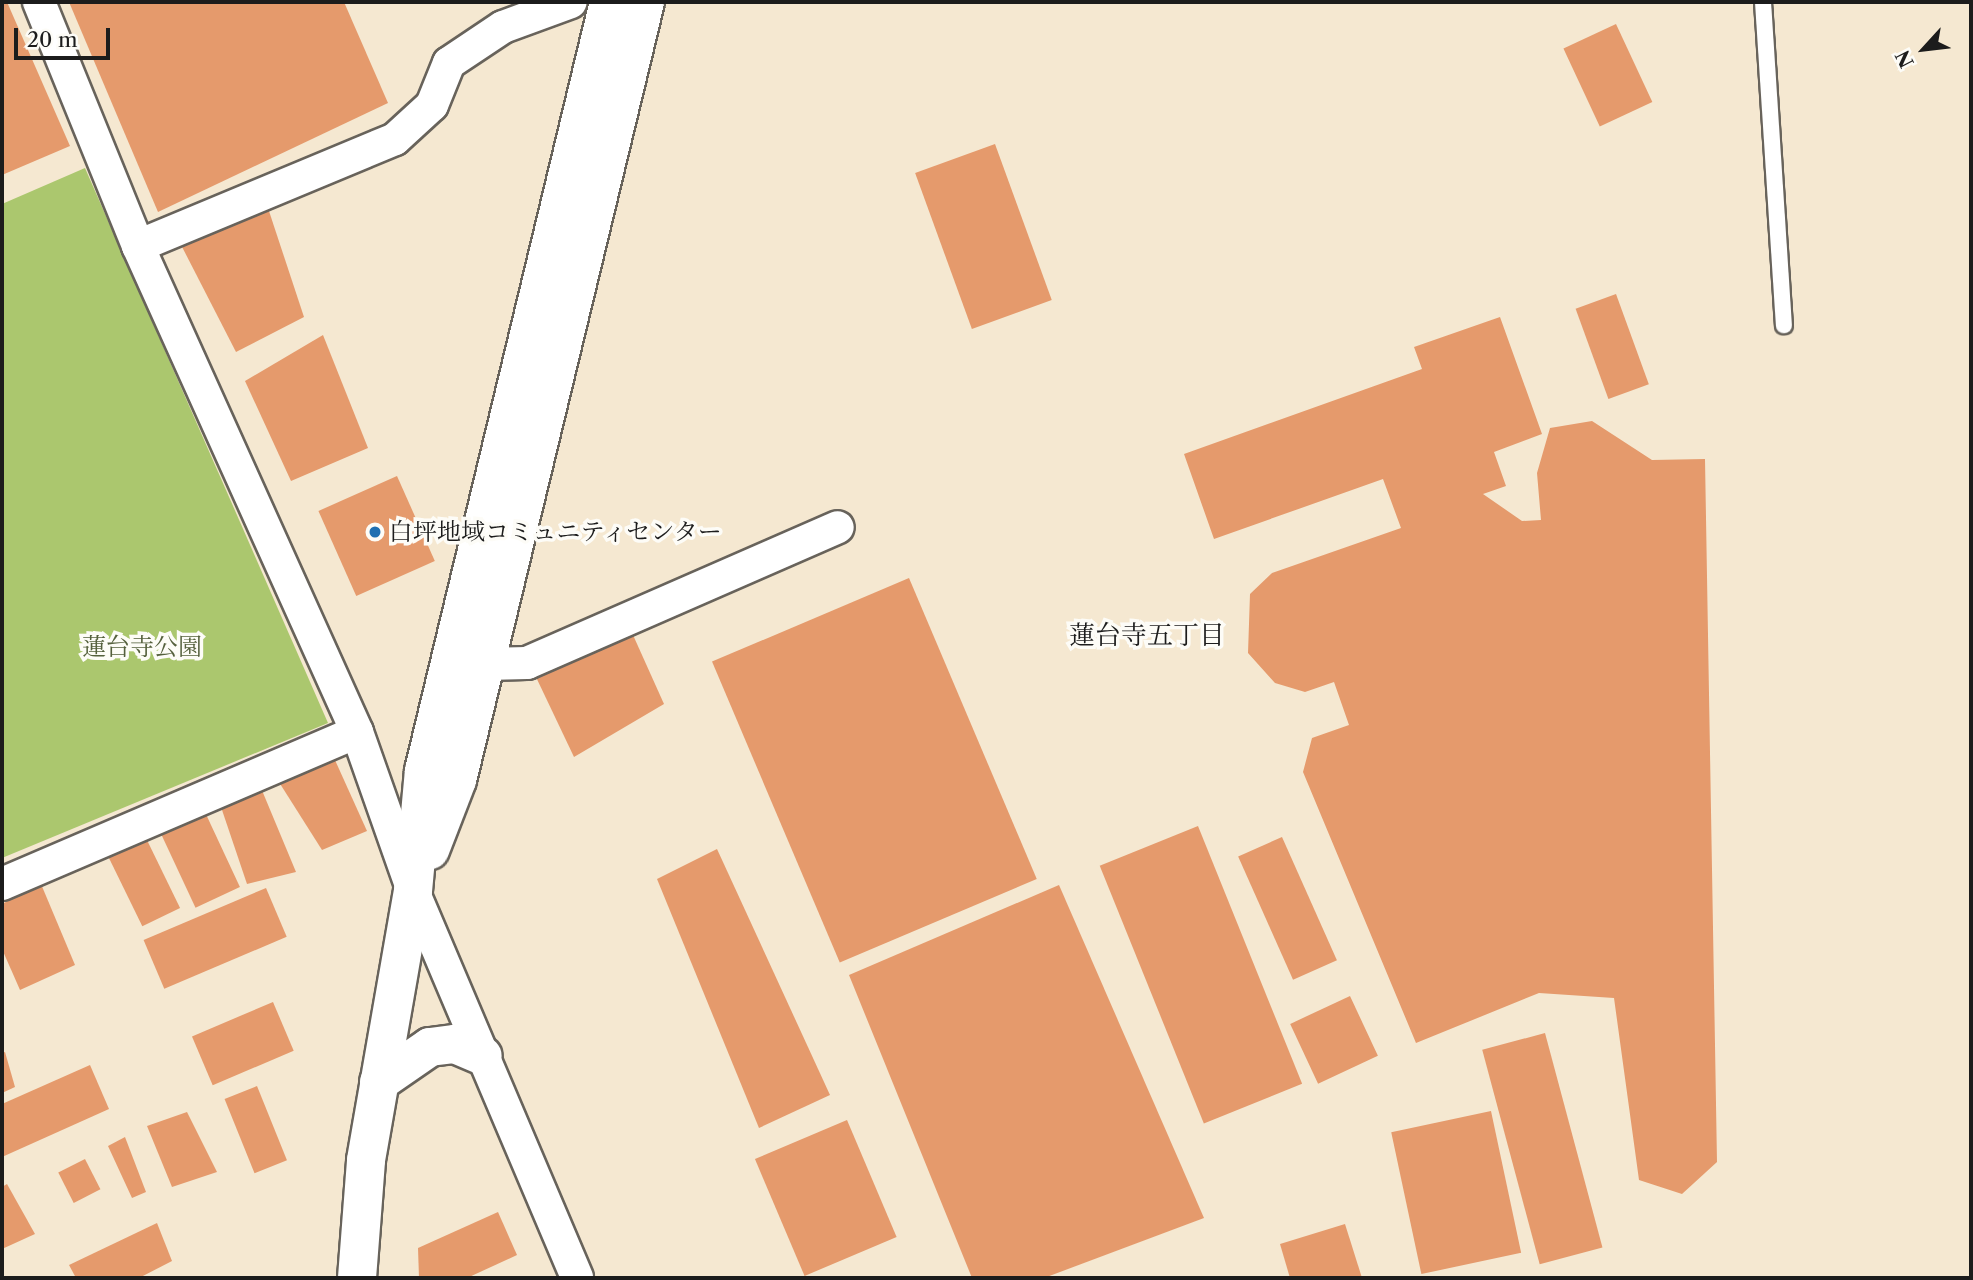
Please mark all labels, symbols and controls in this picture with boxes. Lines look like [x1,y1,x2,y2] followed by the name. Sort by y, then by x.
[18,14,114,58] scale bar
[1889,14,1959,84] north arrow
[27,27,78,52] text: 20 m
[1891,46,1919,71] text: N
[389,518,725,546] place label: 白坪地域コミュニティセンター
[367,524,383,540] marker: 白坪地域コミュニティセンター
[1069,620,1225,652] district label: 蓮台寺五丁目
[82,633,202,661] park label: 蓮台寺公園

